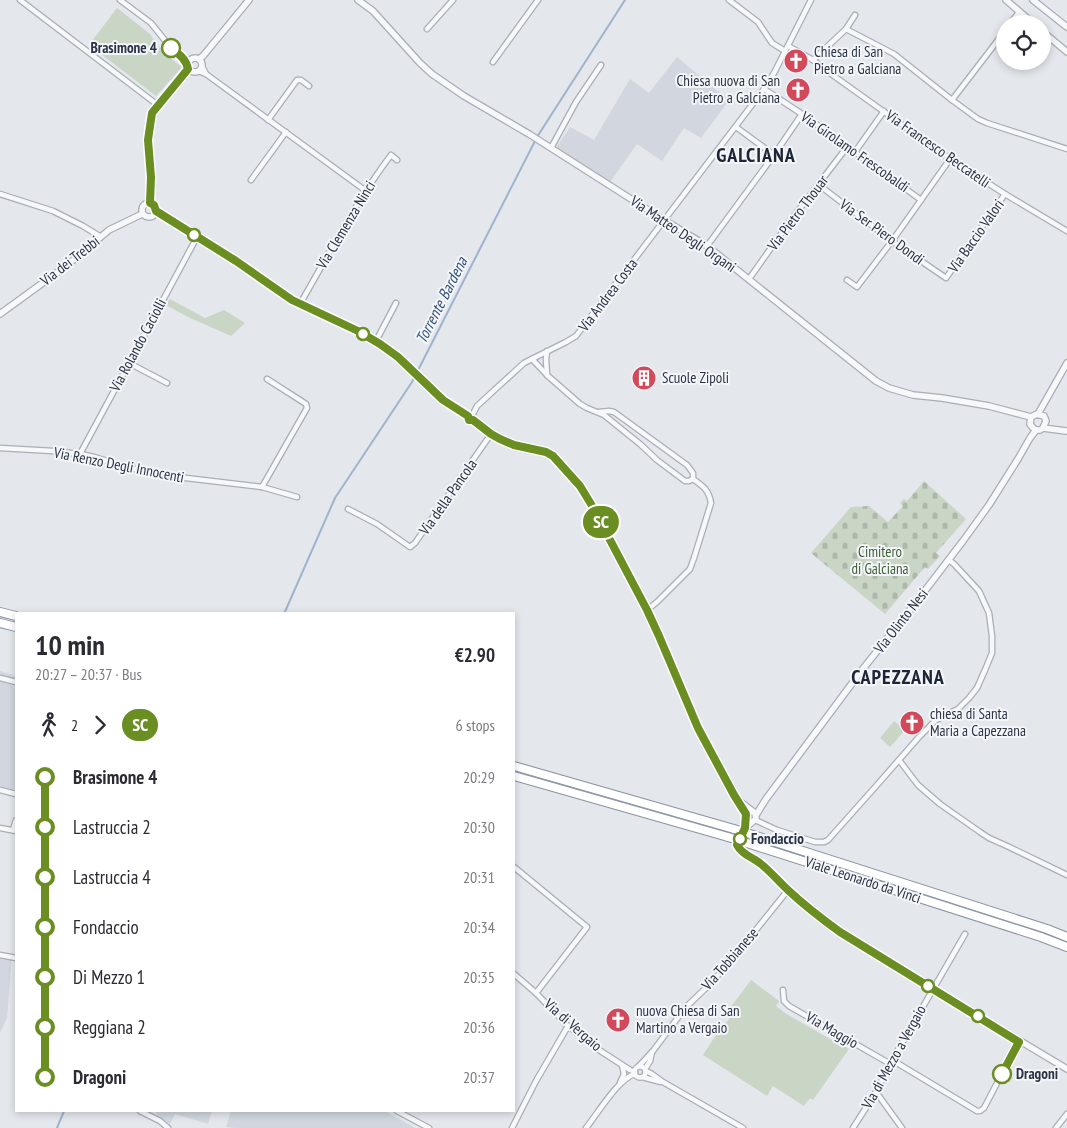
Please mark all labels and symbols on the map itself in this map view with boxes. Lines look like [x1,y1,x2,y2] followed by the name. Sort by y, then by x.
[90,38,157,57] place label: Brasimone 4
[161,38,181,58] marker: Brasimone 4
[814,42,901,78] place label: Chiesa di San Pietro a Galciana
[783,48,809,74] church icon: Chiesa di San Pietro a Galciana
[676,71,780,107] place label: Chiesa nuova di San Pietro a Galciana
[785,77,811,103] church icon: Chiesa nuova di San Pietro a Galciana
[881,105,994,192] street label: Via Francesco Beccatelli
[796,106,913,196] street label: Via Girolamo Frescobaldi
[716,142,796,168] district label: GALCIANA
[762,171,833,255] street label: Via Pietro Thouar
[311,177,379,273] street label: Via Clemenza Ninci
[626,191,740,276] street label: Via Matteo Degli Organi
[835,194,928,269] street label: Via Ser Piero Dondi
[943,195,1008,277] street label: Via Baccio Valori
[187,228,201,242] unlabelled marker
[35,232,103,290] street label: Via dei Trebbi
[411,252,472,347] water label: Torrente Bardena
[573,254,641,336] street label: Via Andrea Costa
[105,295,170,395] street label: Via Rolando Caciolli
[356,327,370,341] unlabelled marker
[631,365,657,391] building icon: Scuole Zipoli
[662,368,729,387] place label: Scuole Zipoli
[51,442,186,486] street label: Via Renzo Degli Innocenti
[414,455,481,539] street label: Via della Pancola
[578,506,624,538] line badge: SC
[852,542,909,578] park label: Cimitero di Galciana
[869,584,932,658] street label: Via Olinto Nesi
[851,664,945,690] district label: CAPEZZANA
[930,704,1026,740] place label: chiesa di Santa Maria a Capezzana
[899,710,925,736] church icon: chiesa di Santa Maria a Capezzana
[751,829,804,848] place label: Fondaccio
[733,832,747,846] marker: Fondaccio
[802,852,924,907] street label: Viale Leonardo da Vinci
[697,923,762,995] street label: Via Tobbianese
[921,979,935,993] unlabelled marker
[540,994,606,1055] street label: Via di Vergaio
[636,1001,740,1037] place label: nuova Chiesa di San Martino a Vergaio
[857,1002,930,1113] street label: Via di Mezzo a Vergaio
[802,1006,862,1052] street label: Via Maggio
[605,1007,631,1033] church icon: nuova Chiesa di San Martino a Vergaio
[971,1009,985,1023] unlabelled marker
[992,1064,1012,1084] marker: Dragoni
[1016,1064,1058,1083] place label: Dragoni

